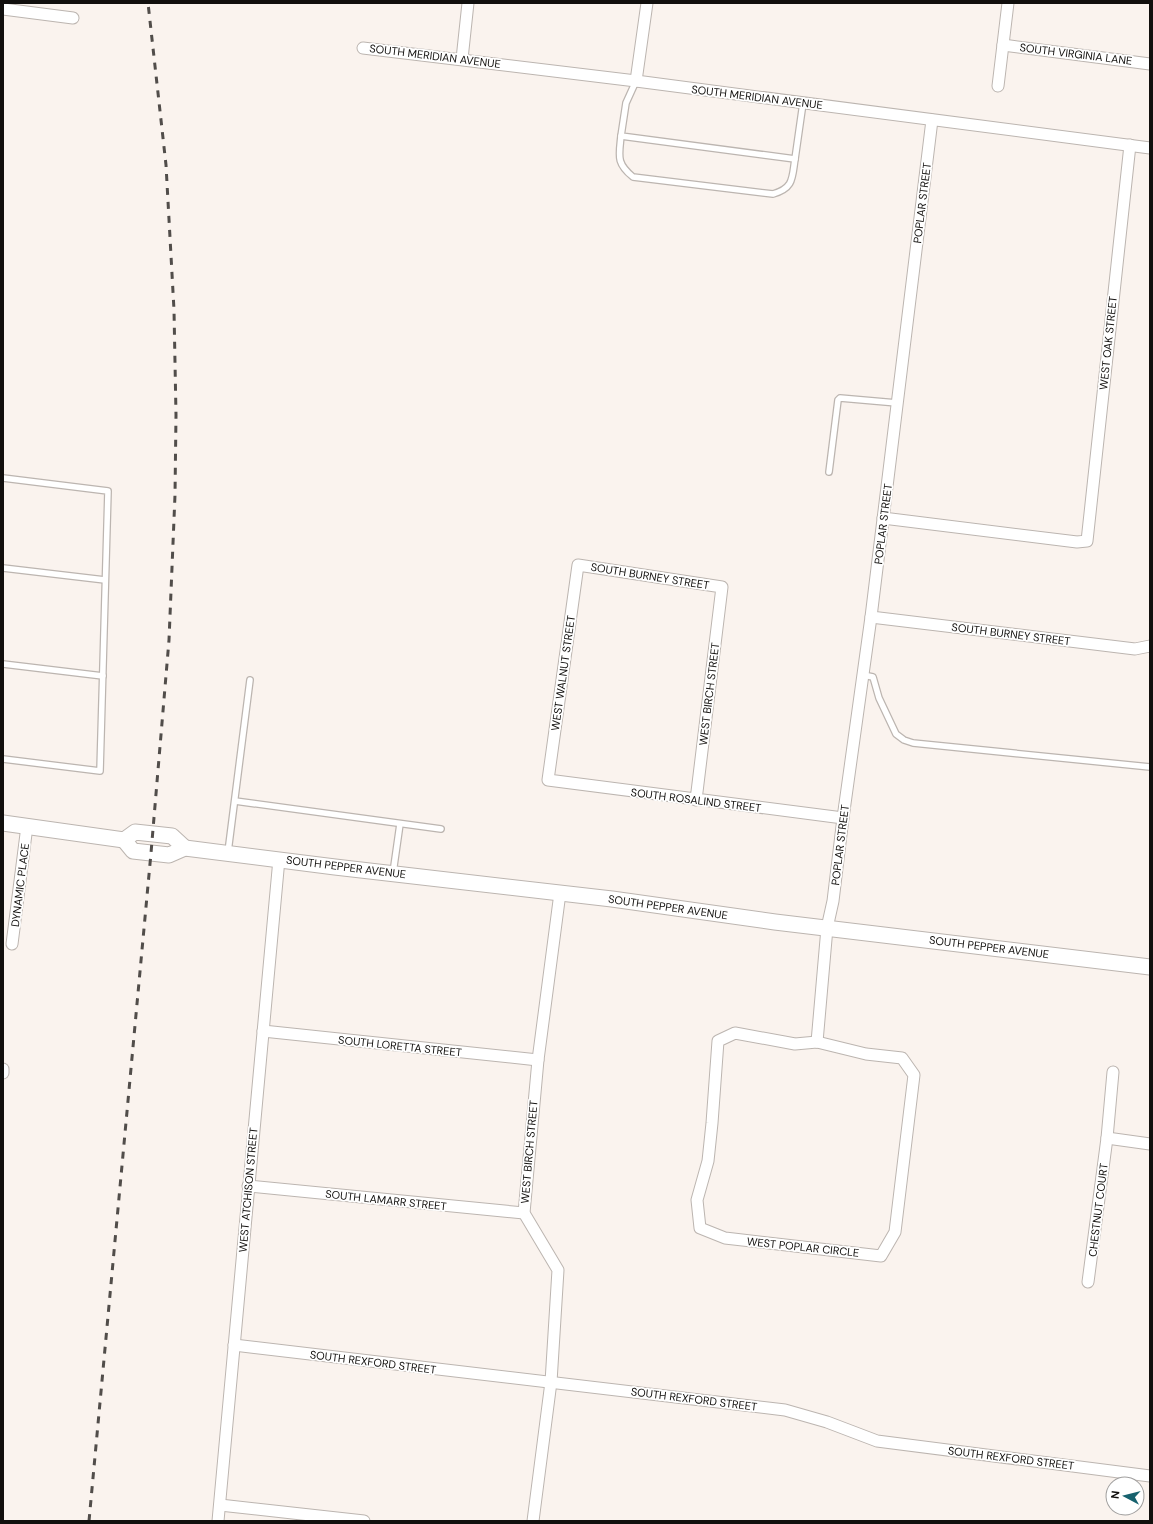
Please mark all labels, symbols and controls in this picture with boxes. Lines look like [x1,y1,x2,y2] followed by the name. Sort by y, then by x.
[1019,40,1133,68] street label: SOUTH VIRGINIA LANE
[369,41,501,71] street label: SOUTH MERIDIAN AVENUE
[691,82,823,112] street label: SOUTH MERIDIAN AVENUE
[910,162,934,244] street label: POPLAR STREET
[1096,295,1120,391] street label: WEST OAK STREET
[871,483,895,565] street label: POPLAR STREET
[590,560,710,592] street label: SOUTH BURNEY STREET
[548,614,578,732] street label: WEST WALNUT STREET
[951,620,1071,648] street label: SOUTH BURNEY STREET
[696,642,722,746] street label: WEST BIRCH STREET
[630,785,762,815] street label: SOUTH ROSALIND STREET
[828,804,852,886] street label: POPLAR STREET
[8,842,32,928] street label: DYNAMIC PLACE
[285,853,407,881] street label: SOUTH PEPPER AVENUE
[607,892,729,922] street label: SOUTH PEPPER AVENUE
[928,933,1050,961] street label: SOUTH PEPPER AVENUE
[337,1033,463,1059] street label: SOUTH LORETTA STREET
[518,1100,540,1204] street label: WEST BIRCH STREET
[236,1127,260,1253] street label: WEST ATCHISON STREET
[1085,1162,1111,1258] street label: CHESTNUT COURT
[325,1187,447,1213] street label: SOUTH LAMARR STREET
[746,1234,860,1260] street label: WEST POPLAR CIRCLE
[309,1347,437,1377] street label: SOUTH REXFORD STREET
[630,1384,758,1414] street label: SOUTH REXFORD STREET
[947,1443,1075,1473] street label: SOUTH REXFORD STREET
[1105,1476,1145,1516] north arrow
[1108,1490,1123,1500] text: N

